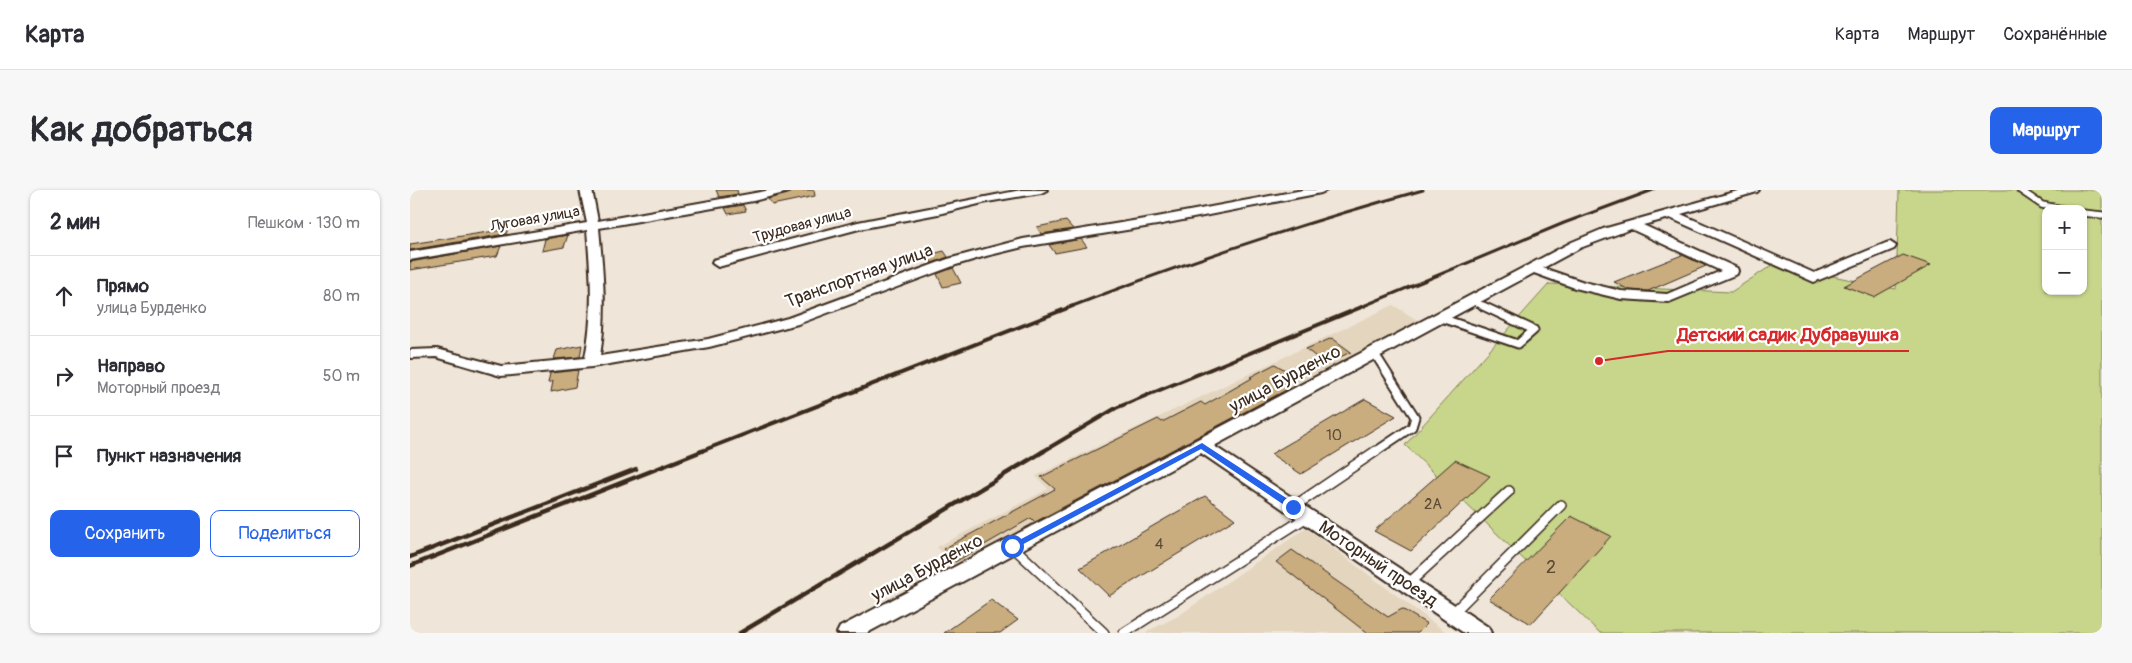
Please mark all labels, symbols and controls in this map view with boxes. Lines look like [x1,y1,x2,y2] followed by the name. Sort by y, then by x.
[25,20,84,49] text: Карта
[1835,23,1879,46] text: Карта
[1907,23,1975,46] text: Маршрут
[2003,23,2107,46] text: Сохранённые
[1990,107,2102,154] button: Маршрут
[30,108,253,152] text: Как добраться
[488,202,581,236] street label: Луговая улица
[751,203,853,247] street label: Трудовая улица
[2042,205,2087,295] map controls
[2042,205,2087,250] button: +
[50,209,100,236] text: 2 мин
[248,213,360,233] text: Пешком · 130 m
[782,239,936,313] street label: Транспортная улица
[2042,250,2087,295] button: −
[97,274,149,298] text: Прямо
[50,282,78,310] icon: ahead
[323,286,360,306] text: 80 m
[97,298,207,318] text: улица Бурденко
[1668,317,1909,351] callout: Детский садик Дубравушка
[1676,323,1899,347] text: Детский садик Дубравушка
[1224,340,1345,419] street label: улица Бурденко
[97,354,165,378] text: Направо
[50,362,78,390] icon: right
[323,366,360,386] text: 50 m
[97,378,220,398] text: Моторный проезд
[1326,426,1342,445] house number: 10
[50,442,78,470] icon: arrive
[97,444,241,468] text: Пункт назначения
[1424,495,1442,514] house number: 2А
[1282,496,1305,519] route end
[50,510,200,557] button: Сохранить
[210,510,360,557] button: Поделиться
[1314,516,1442,612] street label: Моторный проезд
[866,529,987,608] street label: улица Бурденко
[1001,535,1024,558] route start
[1155,535,1164,554] house number: 4
[1546,556,1556,579] house number: 2

